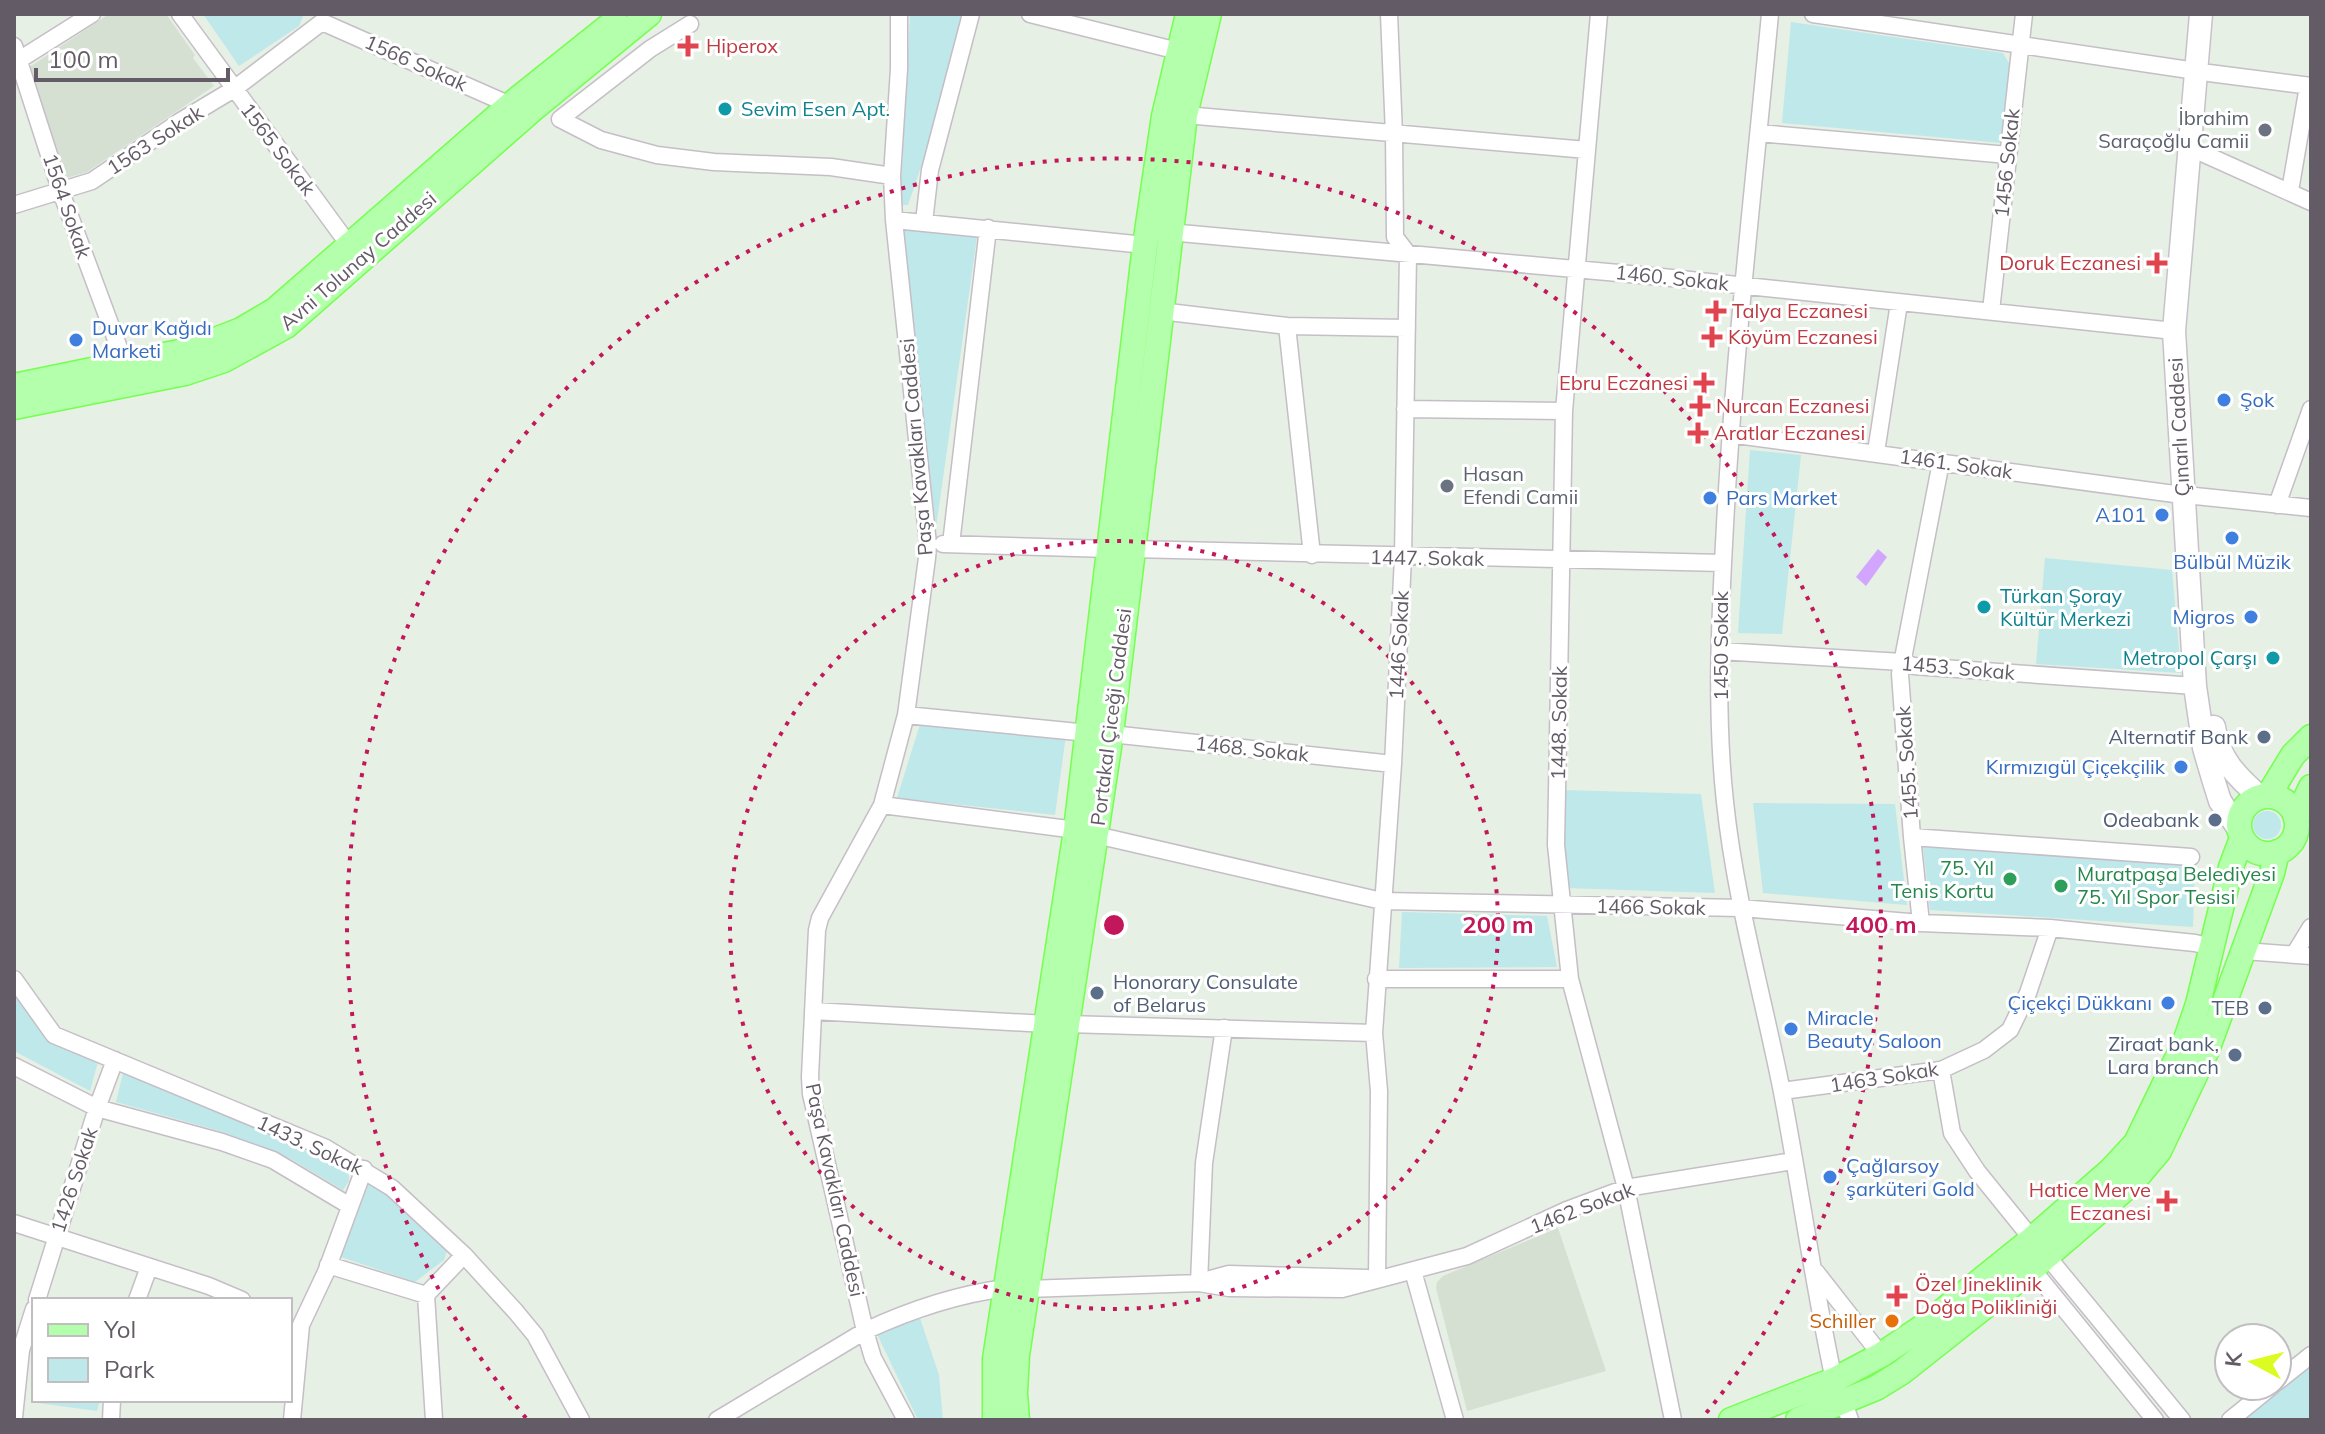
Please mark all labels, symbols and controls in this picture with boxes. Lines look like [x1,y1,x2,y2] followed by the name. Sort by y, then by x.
[361,29,472,97] street label: 1566 Sokak
[36,32,228,82] scale bar
[706,33,778,58] place label: Hiperox
[677,35,699,57] marker: Hiperox
[48,44,119,74] text: 100 m
[741,96,890,121] place label: Sevim Esen Apt.
[235,97,322,201] street label: 1565 Sokak
[102,99,208,180] street label: 1563 Sokak
[716,100,734,118] marker: Sevim Esen Apt.
[2098,105,2249,153] place label: İbrahim Saraçoğlu Camii
[1988,106,2025,219] street label: 1456 Sokak
[2256,121,2274,139] marker: İbrahim Saraçoğlu Camii
[38,150,97,262] street label: 1564 Sokak
[274,186,441,335] street label: Avni Tolunay Caddesi
[1999,250,2141,275] place label: Doruk Eczanesi
[2148,254,2166,272] marker: Doruk Eczanesi
[1614,259,1731,296] street label: 1460. Sokak
[1732,298,1868,323] place label: Talya Eczanesi
[1707,302,1725,320] marker: Talya Eczanesi
[92,315,212,363] place label: Duvar Kağıdı Marketi
[1728,324,1878,349] place label: Köyüm Eczanesi
[1703,328,1721,346] marker: Köyüm Eczanesi
[67,331,85,349] marker: Duvar Kağıdı Marketi
[894,337,937,557] street label: Paşa Kavakları Caddesi
[2162,357,2195,497] street label: Çınarlı Caddesi
[1559,370,1688,395] place label: Ebru Eczanesi
[1695,374,1713,392] marker: Ebru Eczanesi
[2240,387,2275,412] place label: Şok
[2215,391,2233,409] marker: Şok
[1716,393,1870,418] place label: Nurcan Eczanesi
[1691,397,1709,415] marker: Nurcan Eczanesi
[1714,420,1865,445] place label: Aratlar Eczanesi
[1689,424,1707,442] marker: Aratlar Eczanesi
[1898,443,2015,484] street label: 1461. Sokak
[1463,461,1578,509] place label: Hasan Efendi Camii
[1438,477,1456,495] marker: Hasan Efendi Camii
[1726,485,1837,510] place label: Pars Market
[1701,489,1719,507] marker: Pars Market
[2095,502,2146,527] place label: A101
[2153,506,2171,524] marker: A101
[2223,529,2241,547] marker: Bülbül Müzik
[1370,544,1485,571] street label: 1447. Sokak
[2173,549,2291,574] place label: Bülbül Müzik
[2000,583,2131,631] place label: Türkan Şoray Kültür Merkezi
[1383,589,1414,700] street label: 1446 Sokak
[1708,591,1733,701] street label: 1450 Sokak
[1975,598,1993,616] marker: Türkan Şoray Kültür Merkezi
[2173,604,2235,629] place label: Migros
[1085,607,1136,827] street label: Portakal Çiceği Caddesi
[2242,608,2260,626] marker: Migros
[2123,645,2257,670] place label: Metropol Çarşı
[2264,649,2282,667] marker: Metropol Çarşı
[1900,650,2017,685] street label: 1453. Sokak
[1545,665,1572,780] street label: 1448. Sokak
[1890,705,1923,821] street label: 1455. Sokak
[2108,724,2249,749] place label: Alternatif Bank
[2255,728,2273,746] marker: Alternatif Bank
[1194,730,1311,767] street label: 1468. Sokak
[1986,754,2166,779] place label: Kırmızıgül Çiçekçilik
[2172,758,2190,776] marker: Kırmızıgül Çiçekçilik
[2103,807,2200,832] place label: Odeabank
[2206,811,2224,829] marker: Odeabank
[1891,855,1994,903] place label: 75. Yıl Tenis Kortu
[2077,861,2276,909] place label: Muratpaşa Belediyesi 75. Yıl Spor Tesisi
[2001,870,2019,888] marker: 75. Yıl Tenis Kortu
[2052,877,2070,895] marker: Muratpaşa Belediyesi 75. Yıl Spor Tesisi
[1596,893,1707,920] street label: 1466 Sokak
[1462,909,1534,939] text: 200 m
[1845,909,1917,939] text: 400 m
[1100,911,1128,939] centre of rings
[1113,969,1298,1017] place label: Honorary Consulate of Belarus
[1088,984,1106,1002] marker: Honorary Consulate of Belarus
[2008,990,2152,1015] place label: Çiçekçi Dükkanı
[2159,994,2177,1012] marker: Çiçekçi Dükkanı
[2212,995,2249,1020] place label: TEB
[2256,999,2274,1017] marker: TEB
[1807,1005,1942,1053] place label: Miracle Beauty Saloon
[1782,1020,1800,1038] marker: Miracle Beauty Saloon
[2107,1031,2219,1079] place label: Ziraat bank, Lara branch
[2226,1046,2244,1064] marker: Ziraat bank, Lara branch
[1828,1055,1941,1097] street label: 1463 Sokak
[801,1081,870,1299] street label: Paşa Kavakları Caddesi
[253,1109,368,1180] street label: 1433. Sokak
[45,1123,103,1236] street label: 1426 Sokak
[1846,1153,1975,1201] place label: Çağlarsoy şarküteri Gold
[1821,1168,1839,1186] marker: Çağlarsoy şarküteri Gold
[1526,1176,1638,1239] street label: 1462 Sokak
[2029,1177,2151,1225] place label: Hatice Merve Eczanesi
[2158,1192,2176,1210] marker: Hatice Merve Eczanesi
[1915,1271,2057,1319] place label: Özel Jineklinik Doğa Polikliniği
[1886,1285,1908,1307] marker: Özel Jineklinik Doğa Polikliniği
[32,1298,292,1402] legend
[1810,1308,1877,1333] place label: Schiller
[1883,1312,1901,1330] marker: Schiller
[103,1314,136,1344] text: Yol
[2213,1322,2293,1402] north arrow
[2218,1349,2248,1369] text: K
[104,1354,155,1384] text: Park

